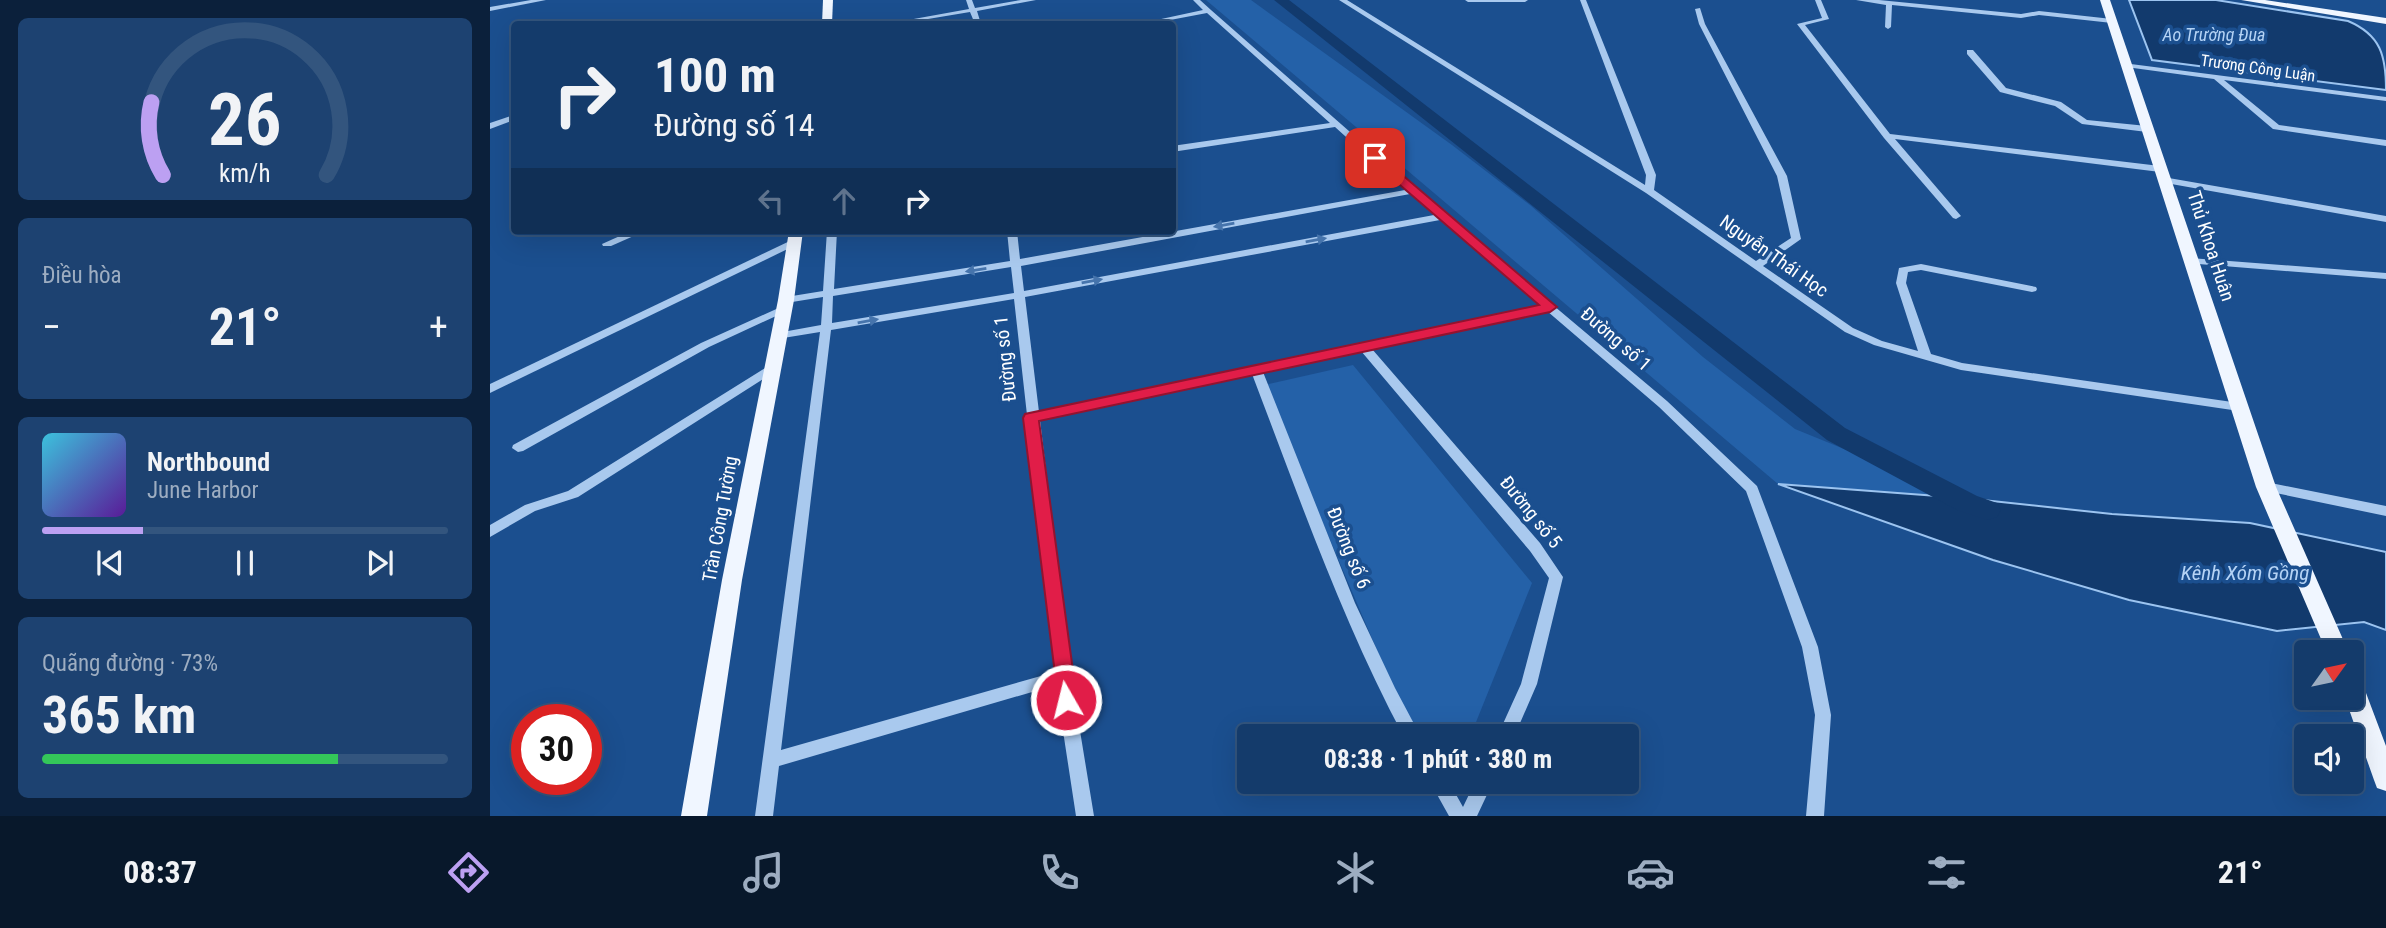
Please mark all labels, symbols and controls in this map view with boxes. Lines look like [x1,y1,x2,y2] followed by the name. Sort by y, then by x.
[2162,24,2265,45] water label: Ao Trường Đua
[654,47,776,104] text: 100 m
[539,49,630,140] icon: right
[2199,51,2317,85] street label: Trương Công Luận
[208,77,282,163] text: 26
[654,106,815,144] text: Đường số 14
[1345,128,1405,188] pin
[1356,139,1394,177] icon: arrive
[219,159,271,188] text: km/h
[752,182,790,220] icon: left
[825,182,863,220] icon: ahead
[898,182,936,220] icon: right
[2182,188,2240,304] street label: Thủ Khoa Huân
[1715,210,1833,302] street label: Nguyễn Thái Học
[1213,220,1235,231] one-way arrow
[1305,234,1327,245] one-way arrow
[42,262,122,289] text: Điều hòa
[965,265,987,276] one-way arrow
[1081,276,1103,287] one-way arrow
[209,297,281,358] text: 21°
[1576,302,1656,376] street label: Đường số 1
[42,305,61,349] text: −
[429,305,448,349] text: +
[989,315,1021,403] street label: Đường số 1
[857,316,879,327] one-way arrow
[147,447,270,477] text: Northbound
[698,454,742,584] street label: Trần Công Tường
[1495,471,1567,553] street label: Đường số 5
[147,477,259,504] text: June Harbor
[1322,504,1376,592] street label: Đường số 6
[91,544,129,582] icon: previous
[226,544,264,582] icon: pause
[361,544,399,582] icon: next
[2181,561,2309,585] water label: Kênh Xóm Gồng
[2294,640,2364,710] north arrow
[2294,640,2364,794] map controls
[42,650,218,677] text: Quãng đường · 73%
[1029,663,1103,737] position arrow
[42,685,196,746] text: 365 km
[511,704,602,795] speed limit sign: 30
[2294,724,2364,794] button: sound
[1324,744,1552,774] text: 08:38 · 1 phút · 380 m
[444,848,493,897] icon: directions
[739,848,788,897] icon: music
[1035,848,1084,897] icon: phone
[1331,848,1380,897] icon: climate
[1626,848,1675,897] icon: car
[1922,848,1971,897] icon: filters
[123,853,197,891] text: 08:37
[2218,853,2263,891] text: 21°

